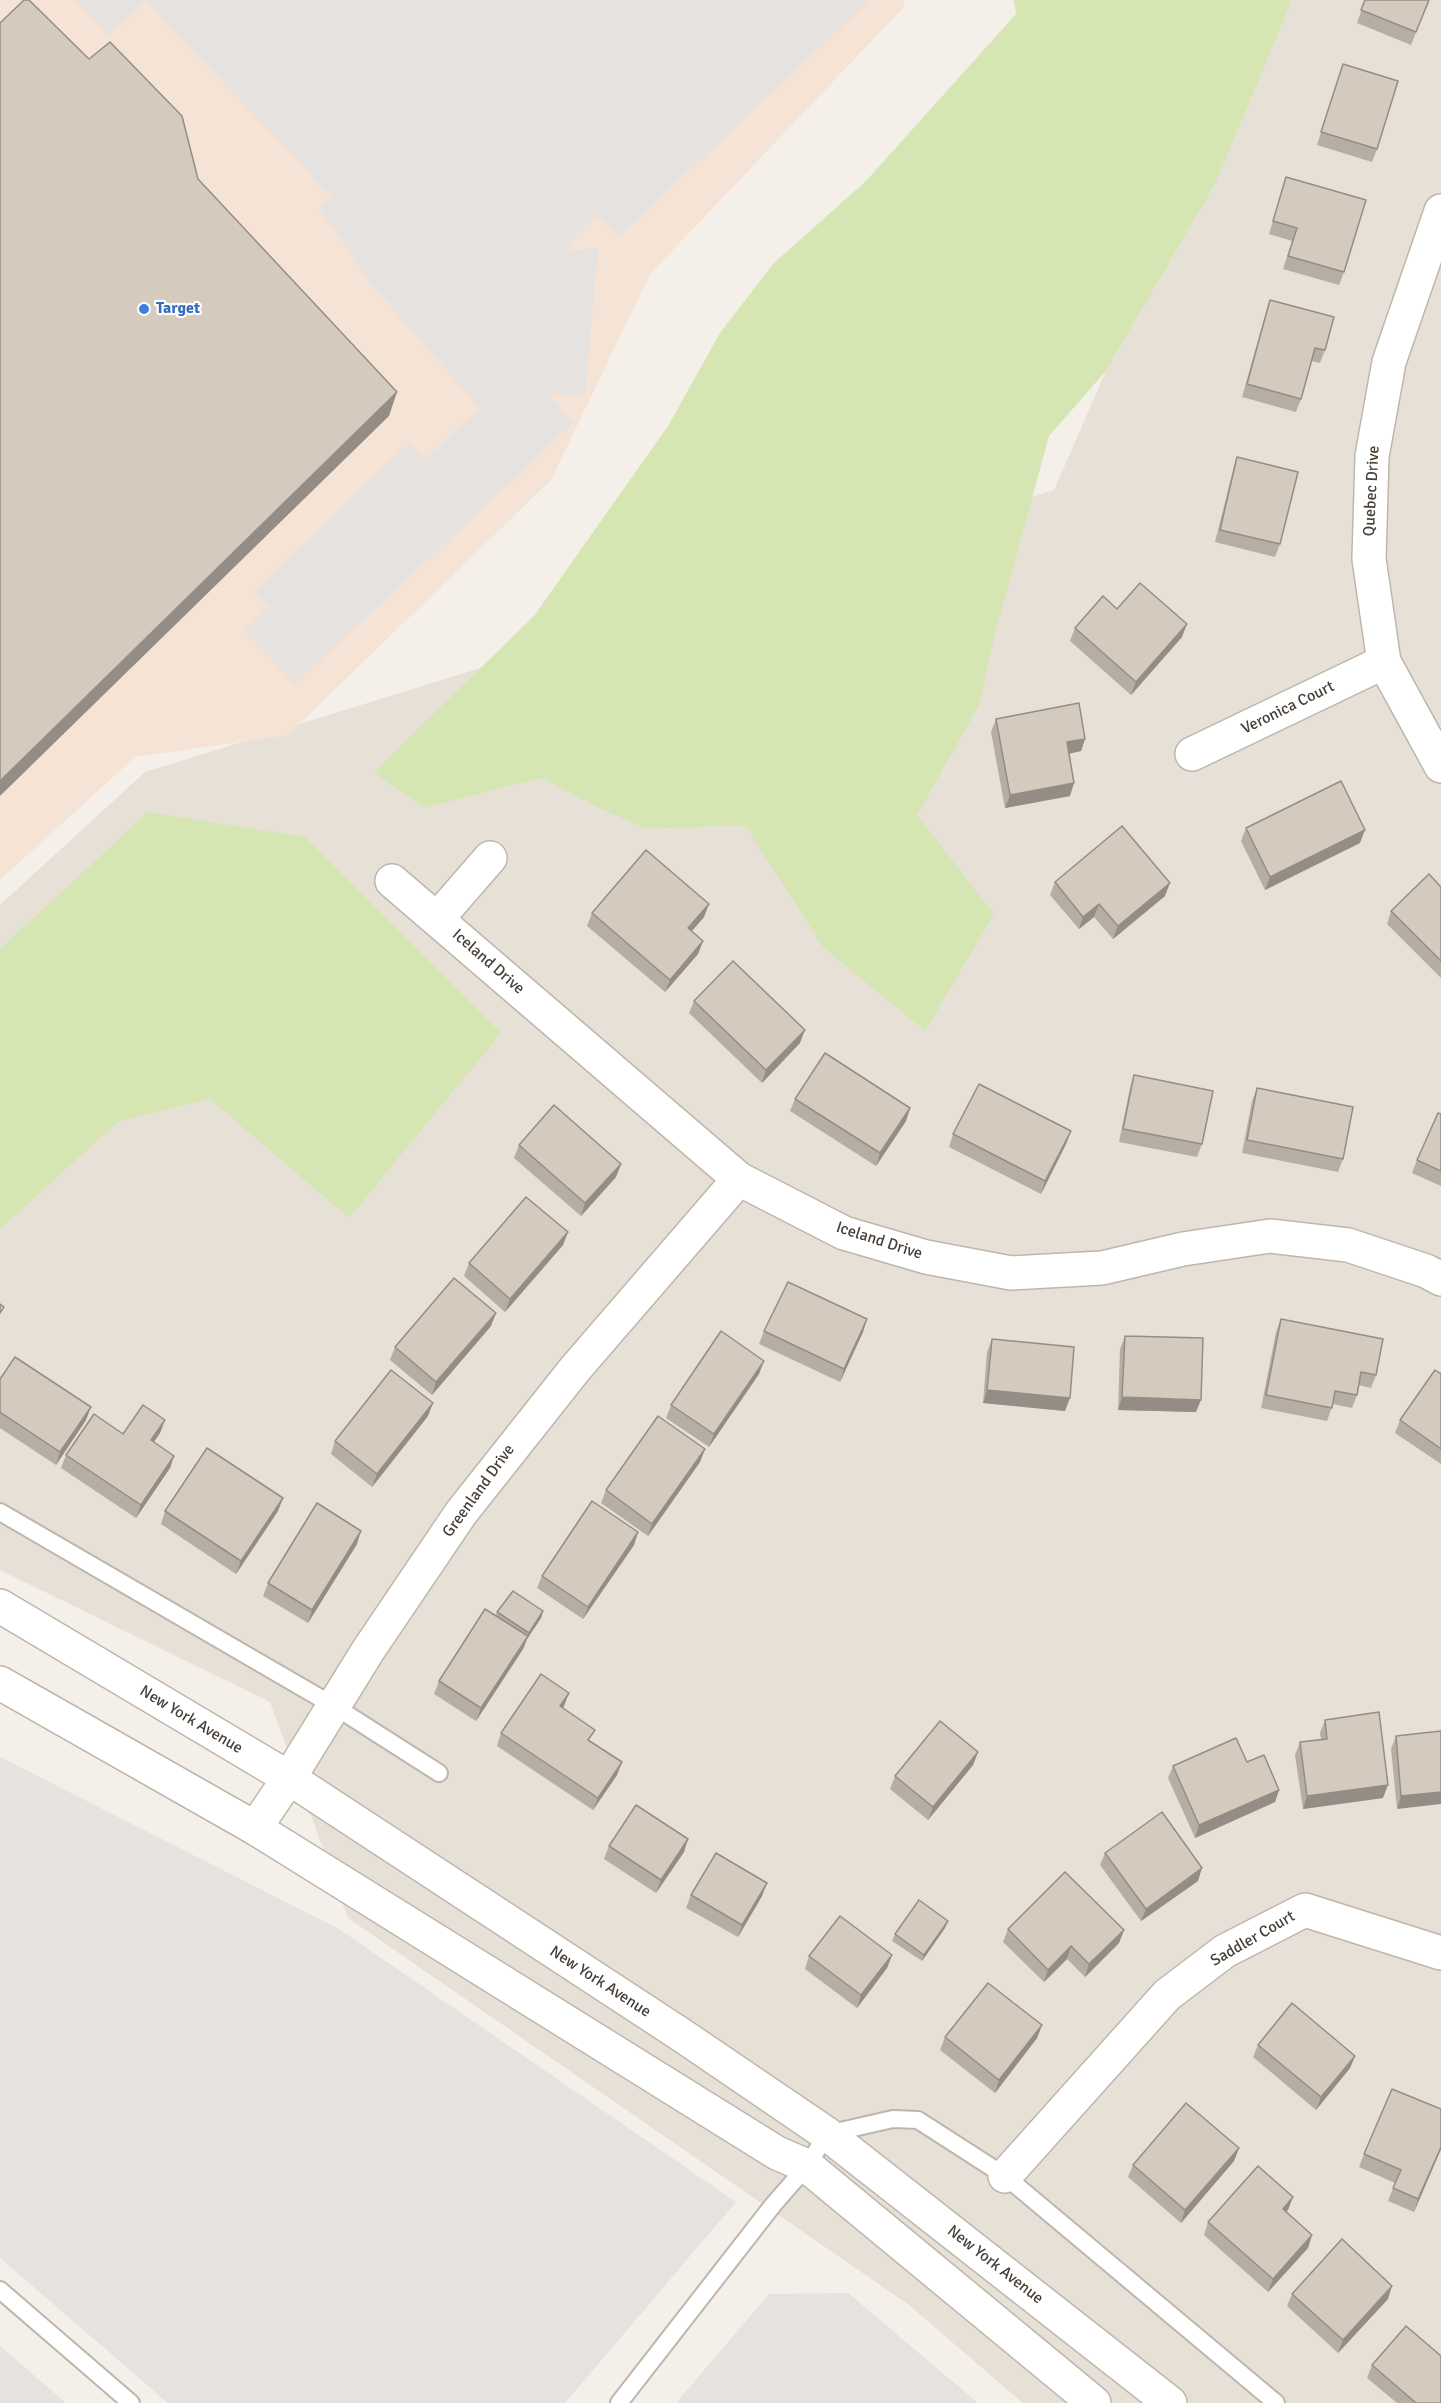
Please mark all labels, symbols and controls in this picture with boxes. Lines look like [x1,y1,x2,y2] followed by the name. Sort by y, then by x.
[156,299,200,319] place label: Target
[137,302,151,316] marker: Target
[1360,445,1384,537] street label: Quebec Drive
[1238,677,1338,739] street label: Veronica Court
[448,925,528,999] street label: Iceland Drive
[833,1218,925,1264] street label: Iceland Drive
[439,1441,519,1541] street label: Greenland Drive
[136,1682,246,1758] street label: New York Avenue
[1207,1907,1299,1971] street label: Saddler Court
[546,1942,654,2022] street label: New York Avenue
[943,2222,1047,2308] street label: New York Avenue

